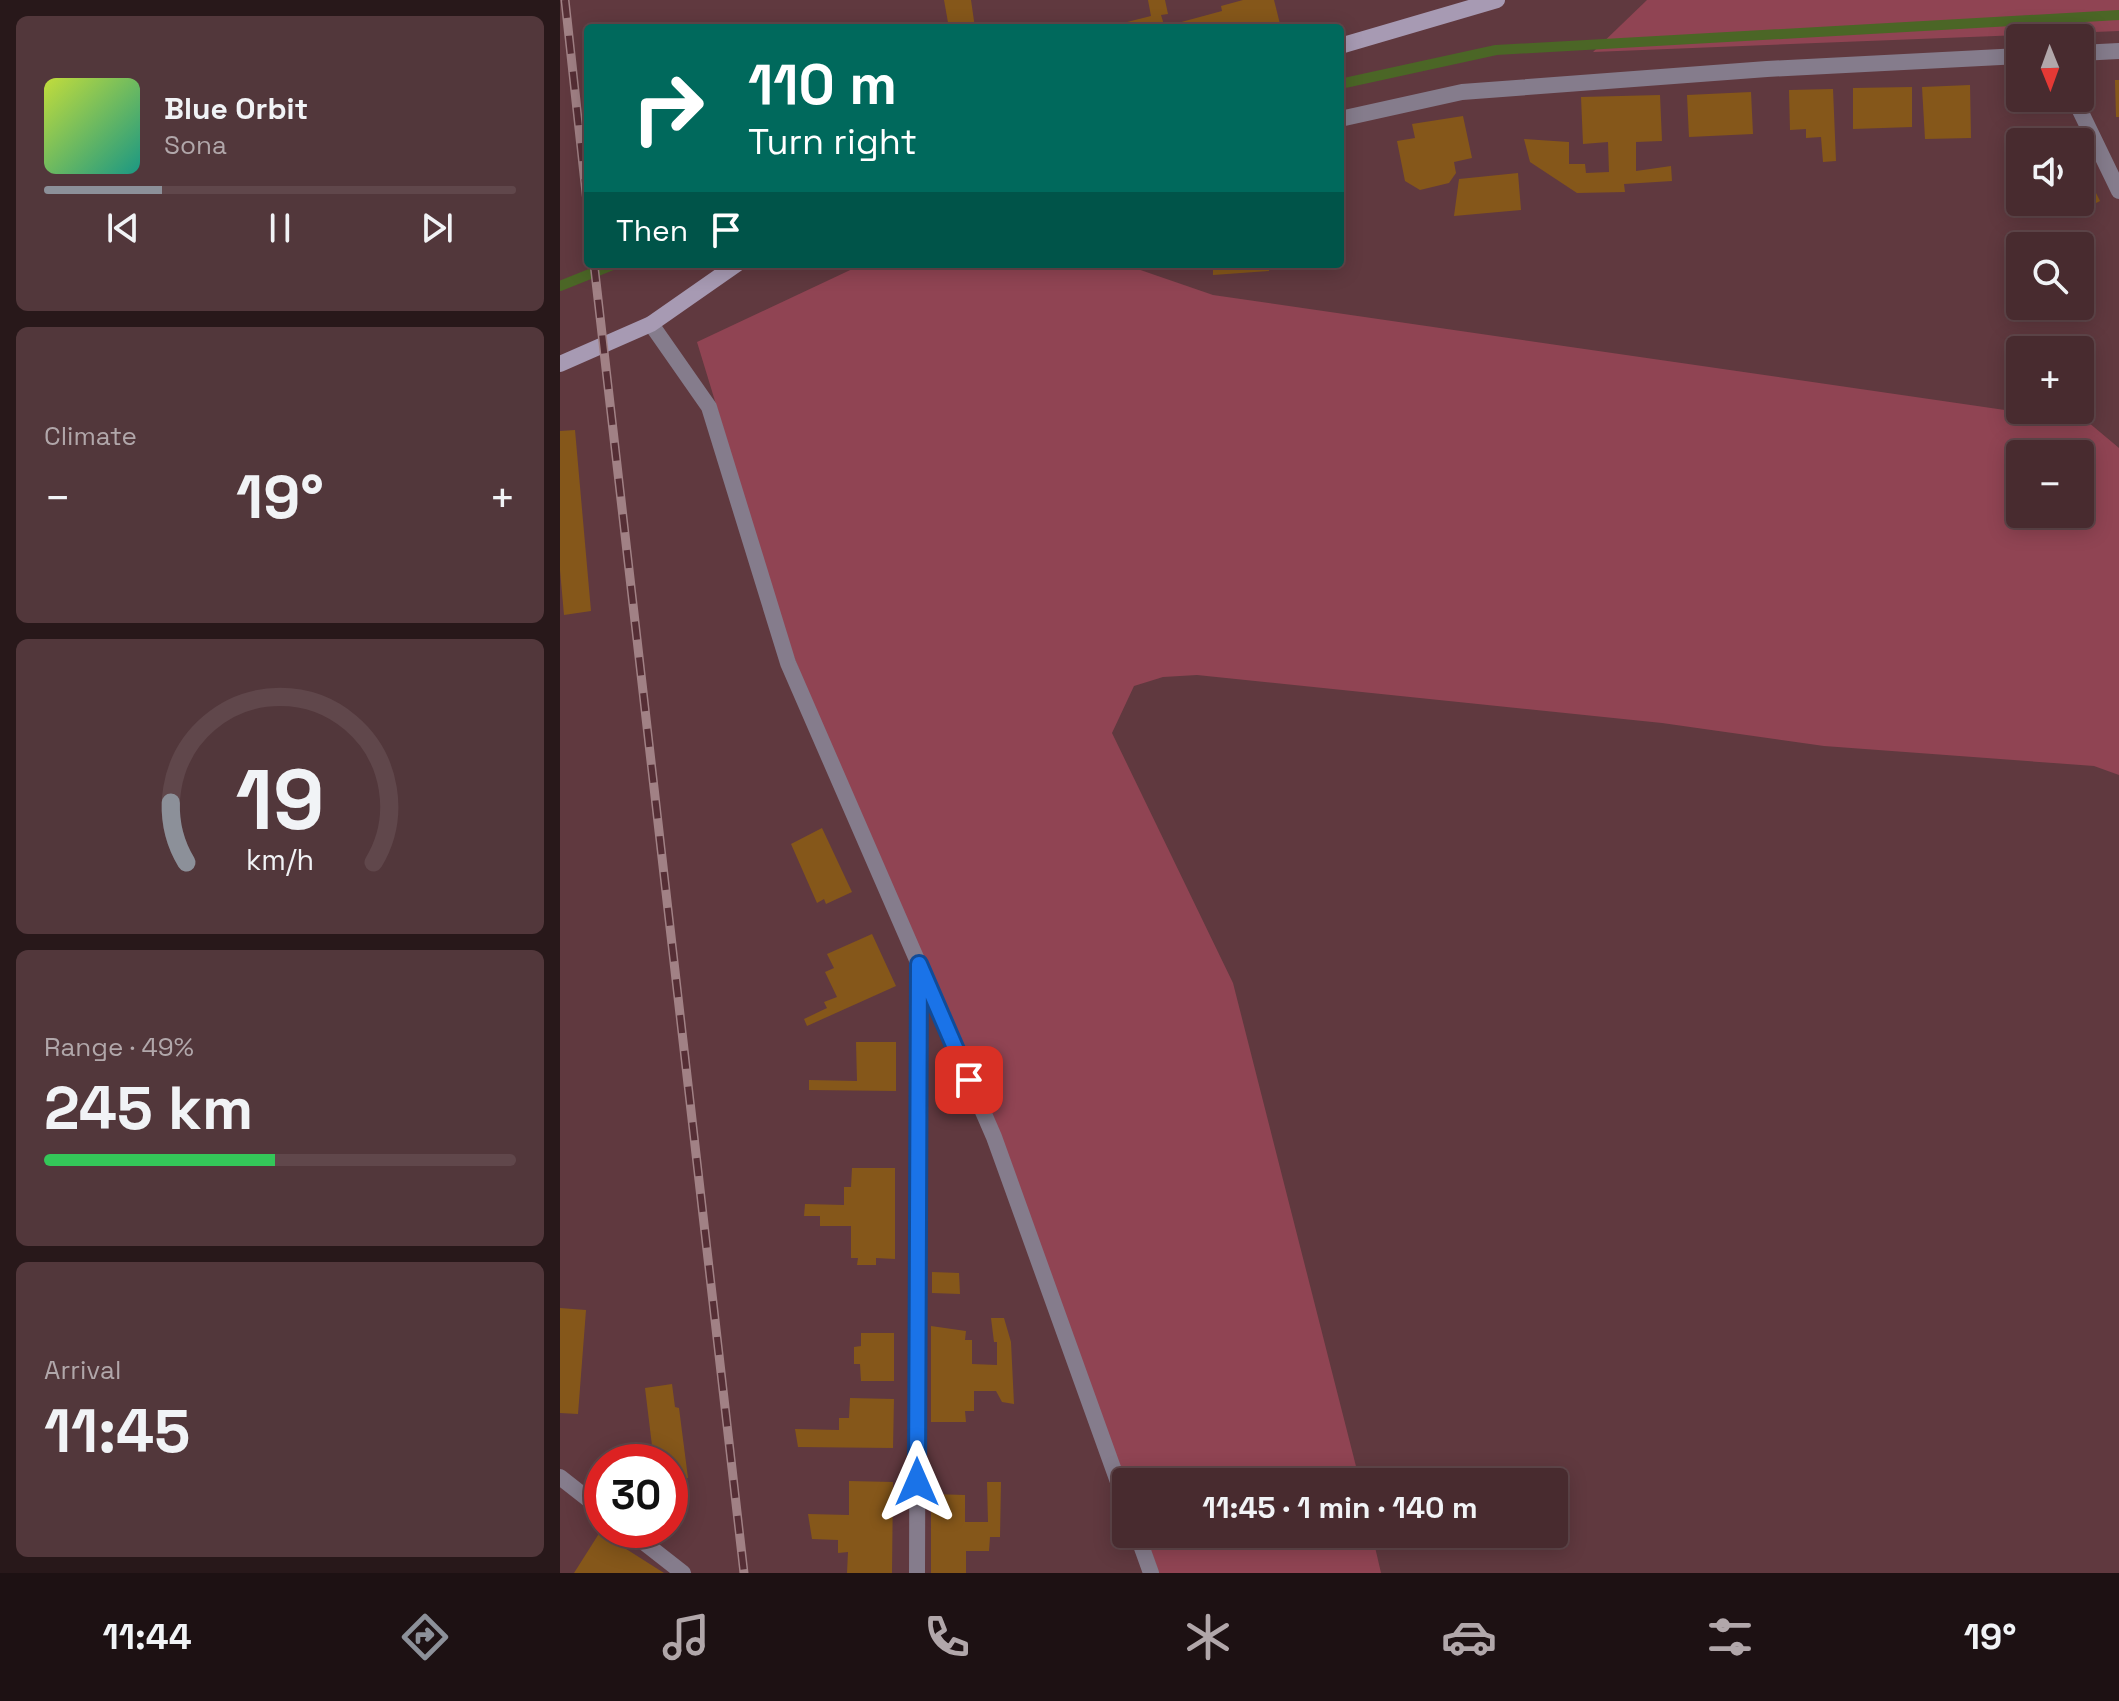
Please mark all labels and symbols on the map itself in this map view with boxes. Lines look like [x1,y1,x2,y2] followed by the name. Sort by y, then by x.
[2006,24,2094,112] north arrow
[935,1046,1003,1114] pin
[875,1440,959,1524] position arrow
[584,1444,688,1548] speed limit sign: 30

